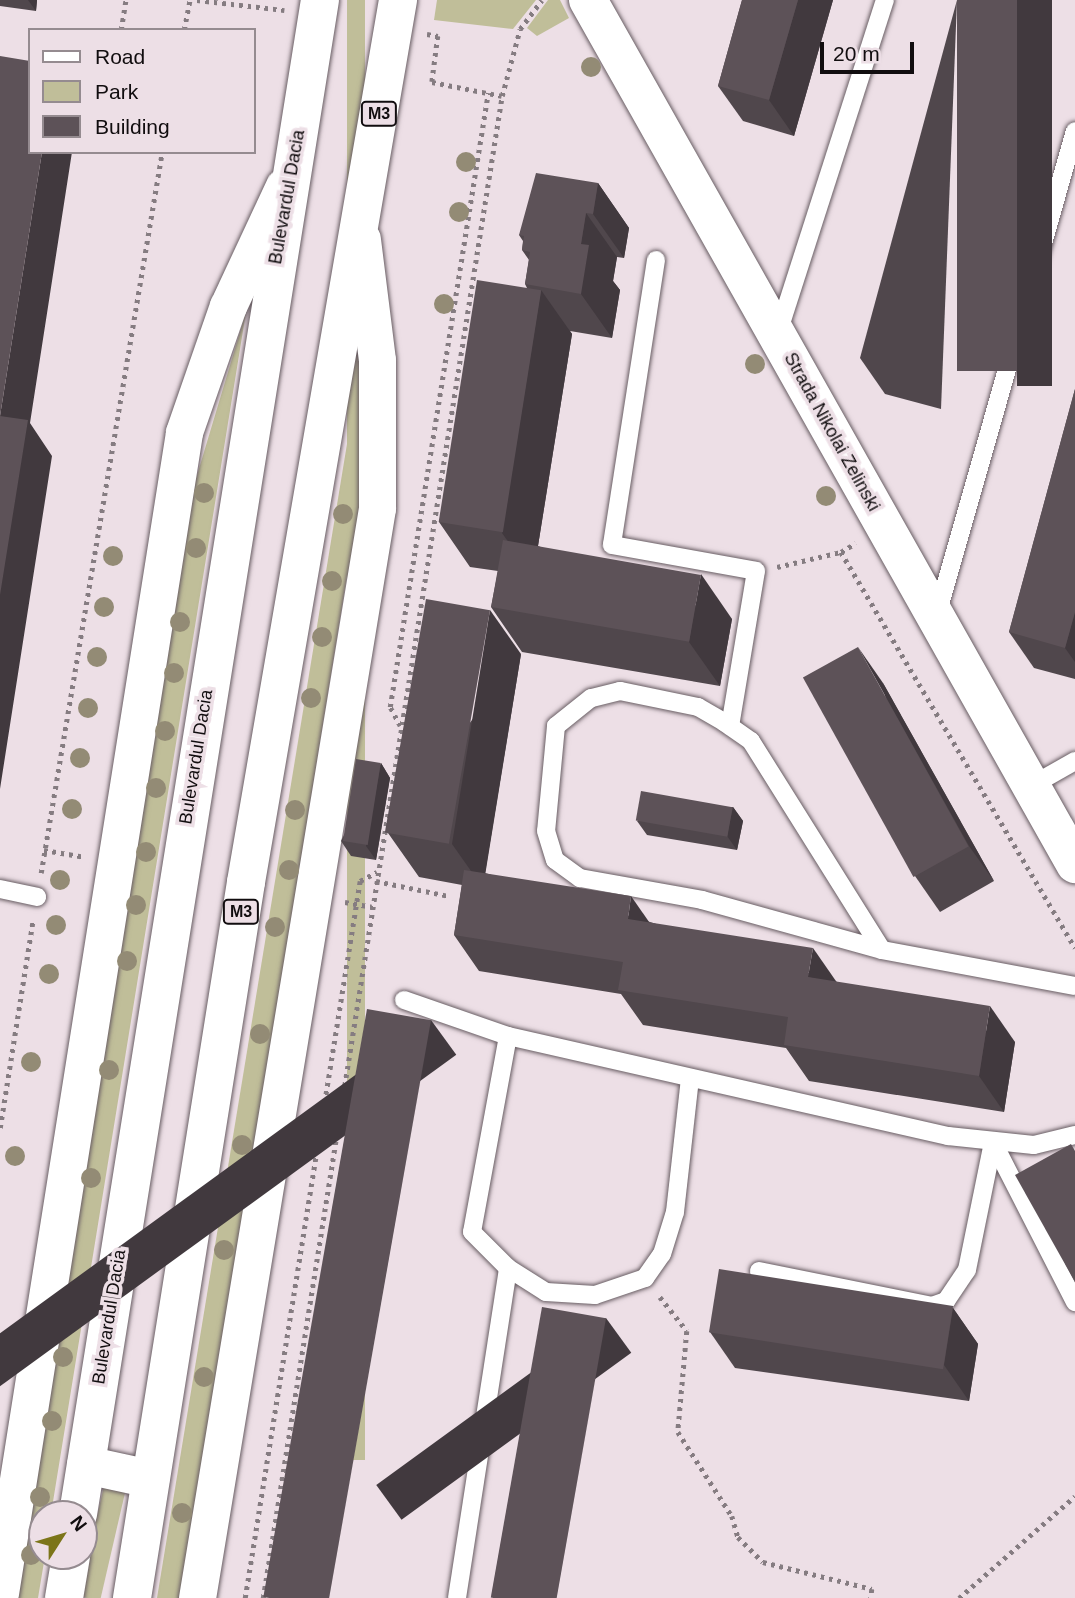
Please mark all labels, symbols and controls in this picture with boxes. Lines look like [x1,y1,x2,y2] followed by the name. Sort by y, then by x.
[28,28,256,154] legend
[823,28,918,72] scale bar
[833,42,880,65] text: 20 m
[95,45,145,68] text: Road
[95,80,138,103] text: Park
[360,102,398,126] road number: M3
[95,115,170,138] text: Building
[265,128,309,266] street label: Bulevardul Dacia
[779,349,885,515] street label: Strada Nikolai Zelinski
[175,688,217,826] street label: Bulevardul Dacia
[222,900,260,924] road number: M3
[88,1248,130,1386] street label: Bulevardul Dacia
[28,1500,98,1570] north arrow
[66,1511,91,1535] text: N

